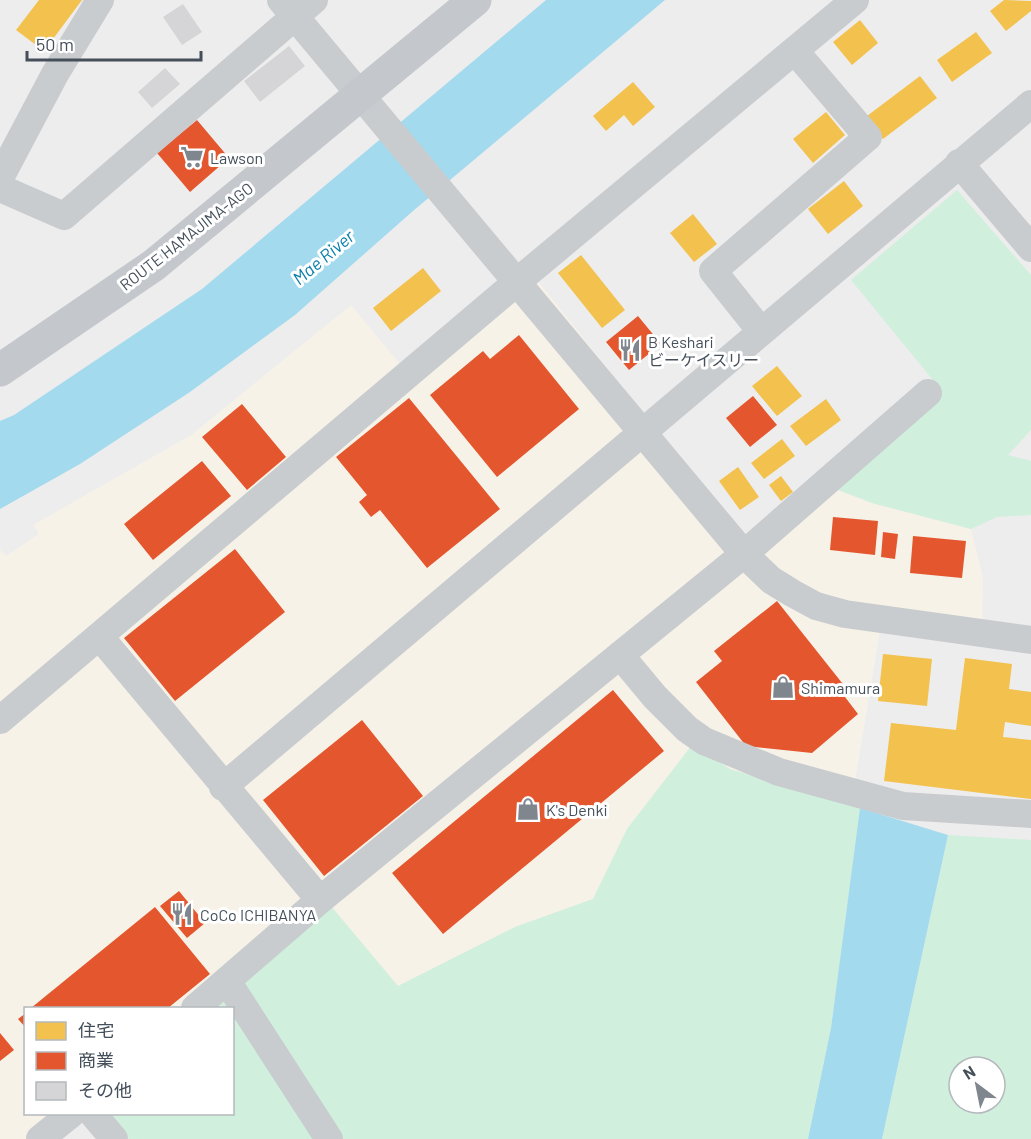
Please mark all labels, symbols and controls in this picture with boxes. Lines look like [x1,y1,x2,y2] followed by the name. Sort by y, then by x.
[27,24,201,62] scale bar
[36,33,74,55] text: 50 m
[179,144,205,170] supermarket icon: Lawson
[210,148,263,167] place label: Lawson
[116,178,256,294] street label: ROUTE HAMAJIMA-AGO
[288,224,359,289] water label: Mae River
[648,332,759,369] place label: B Keshari ビーケイスリー
[617,337,643,363] restaurant icon: B Keshari ビーケイスリー
[770,674,796,700] shop icon: Shimamura
[801,678,880,697] place label: Shimamura
[515,796,541,822] shop icon: K's Denki
[546,800,607,819] place label: K's Denki
[169,901,195,927] restaurant icon: CoCo ICHIBANYA
[200,905,316,924] place label: CoCo ICHIBANYA
[24,1007,234,1115] legend
[78,1019,114,1041] text: 住宅
[78,1049,114,1071] text: 商業
[947,1055,1007,1115] north arrow
[959,1061,978,1083] text: N
[78,1079,132,1101] text: その他

